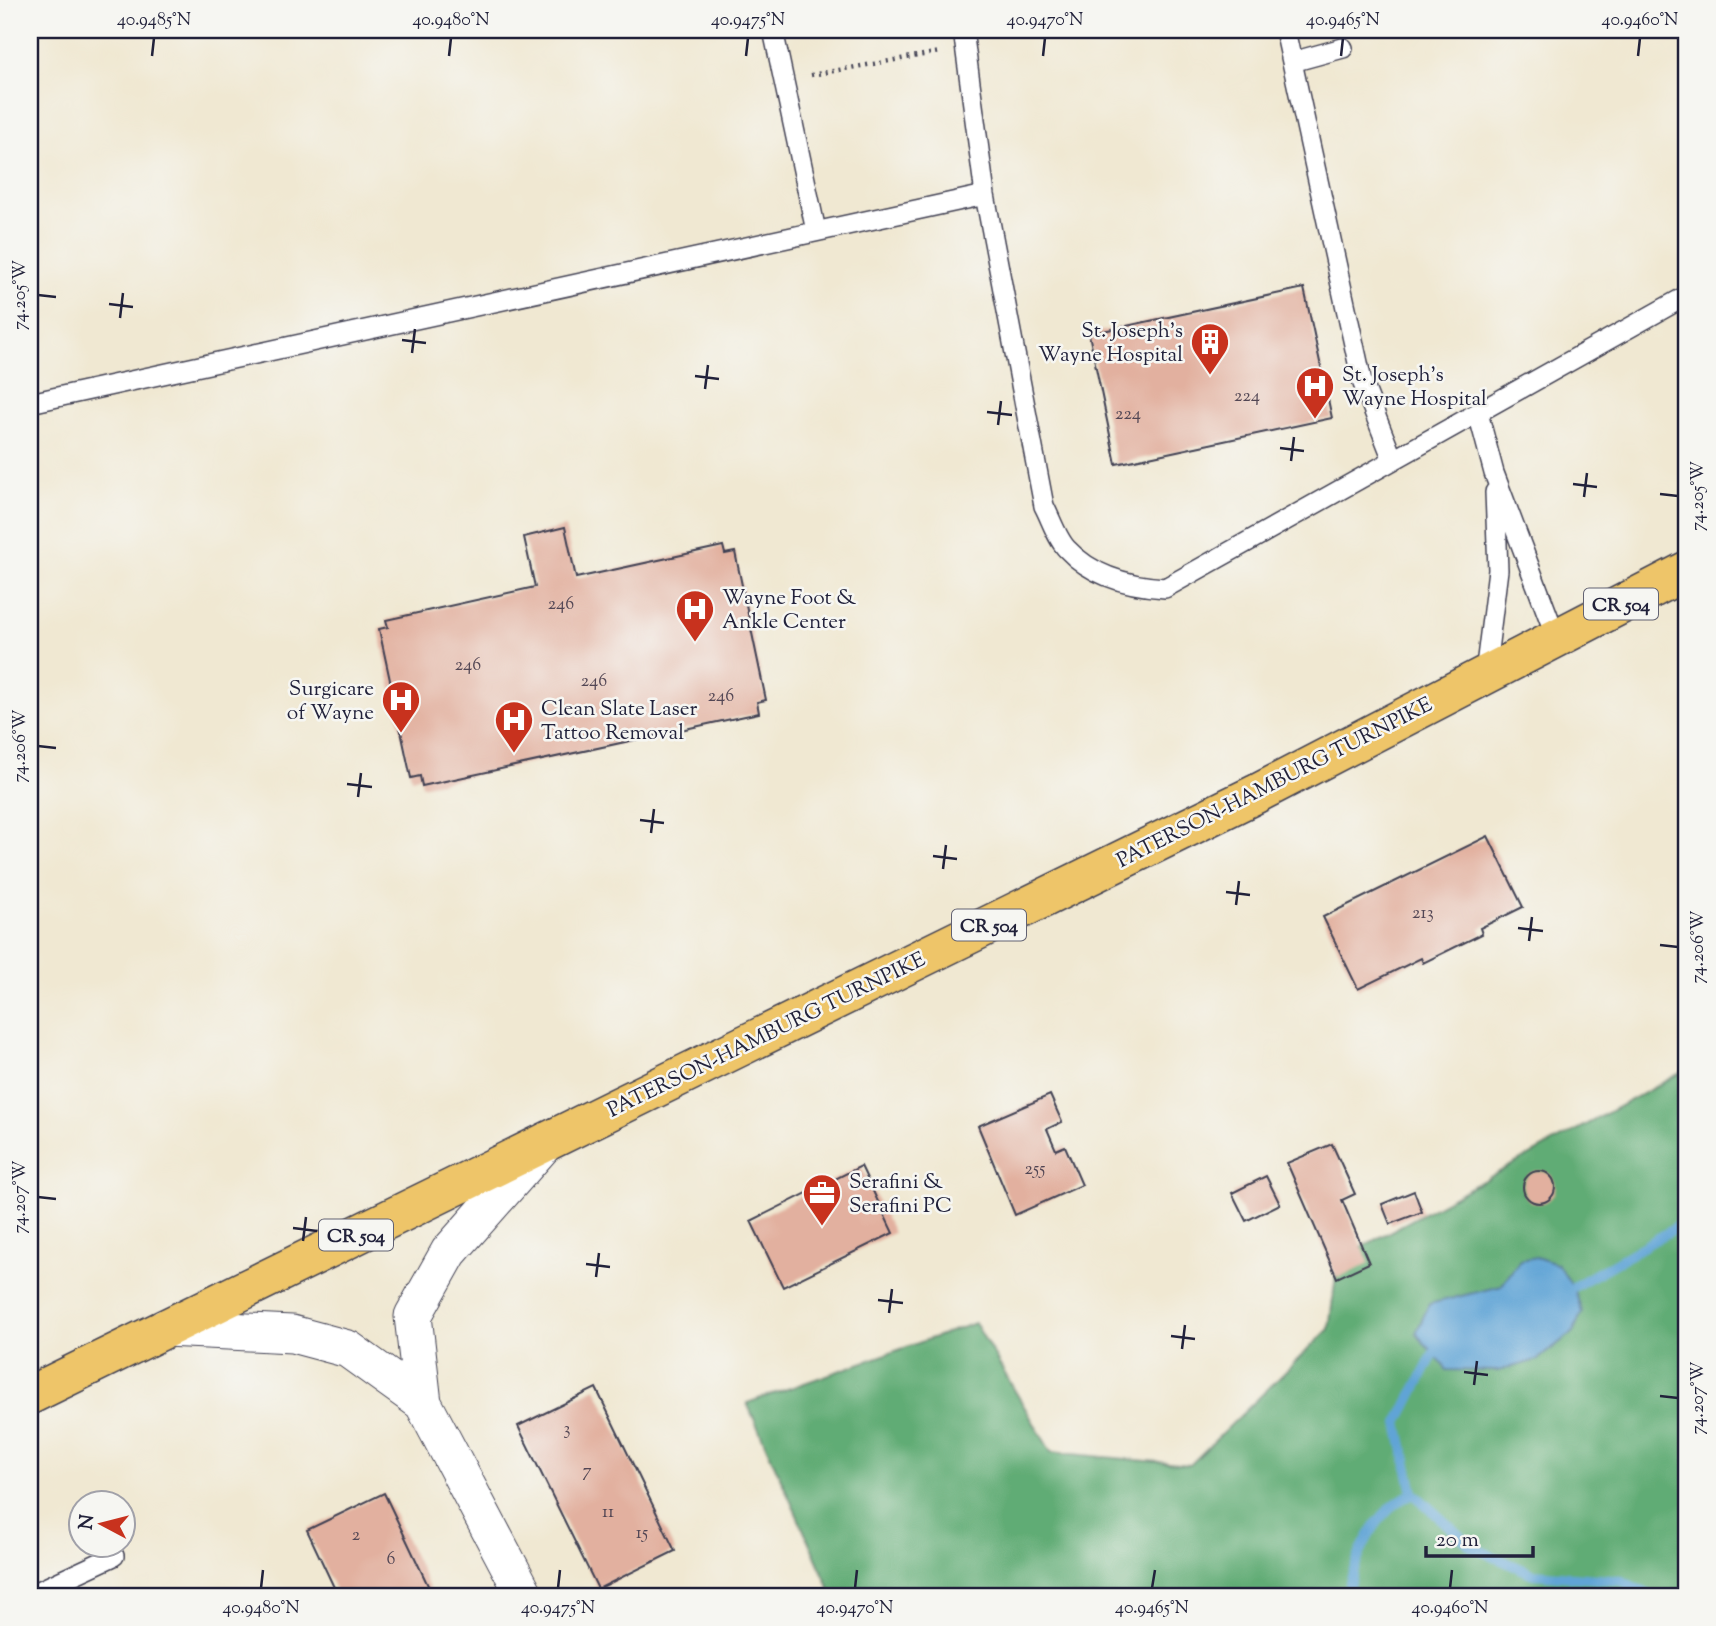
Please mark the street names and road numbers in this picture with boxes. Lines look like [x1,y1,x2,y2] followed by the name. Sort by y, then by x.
[1584,589,1658,620] road number: CR 504
[1112,691,1438,877] street label: PATERSON-HAMBURG TURNPIKE
[952,909,1026,940] road number: CR 504
[603,945,931,1126] street label: PATERSON-HAMBURG TURNPIKE
[319,1219,393,1250] road number: CR 504

